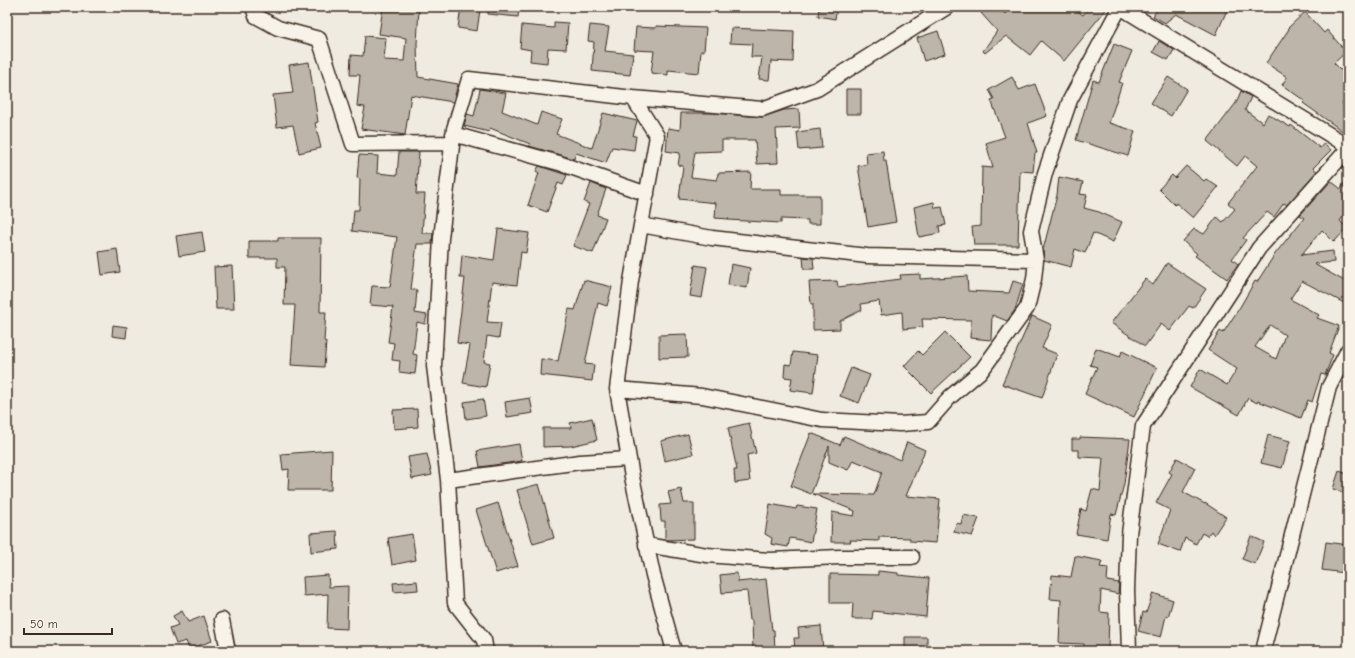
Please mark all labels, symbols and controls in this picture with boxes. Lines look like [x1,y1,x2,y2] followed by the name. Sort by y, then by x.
[24,610,112,636] scale bar
[30,617,58,631] text: 50 m

